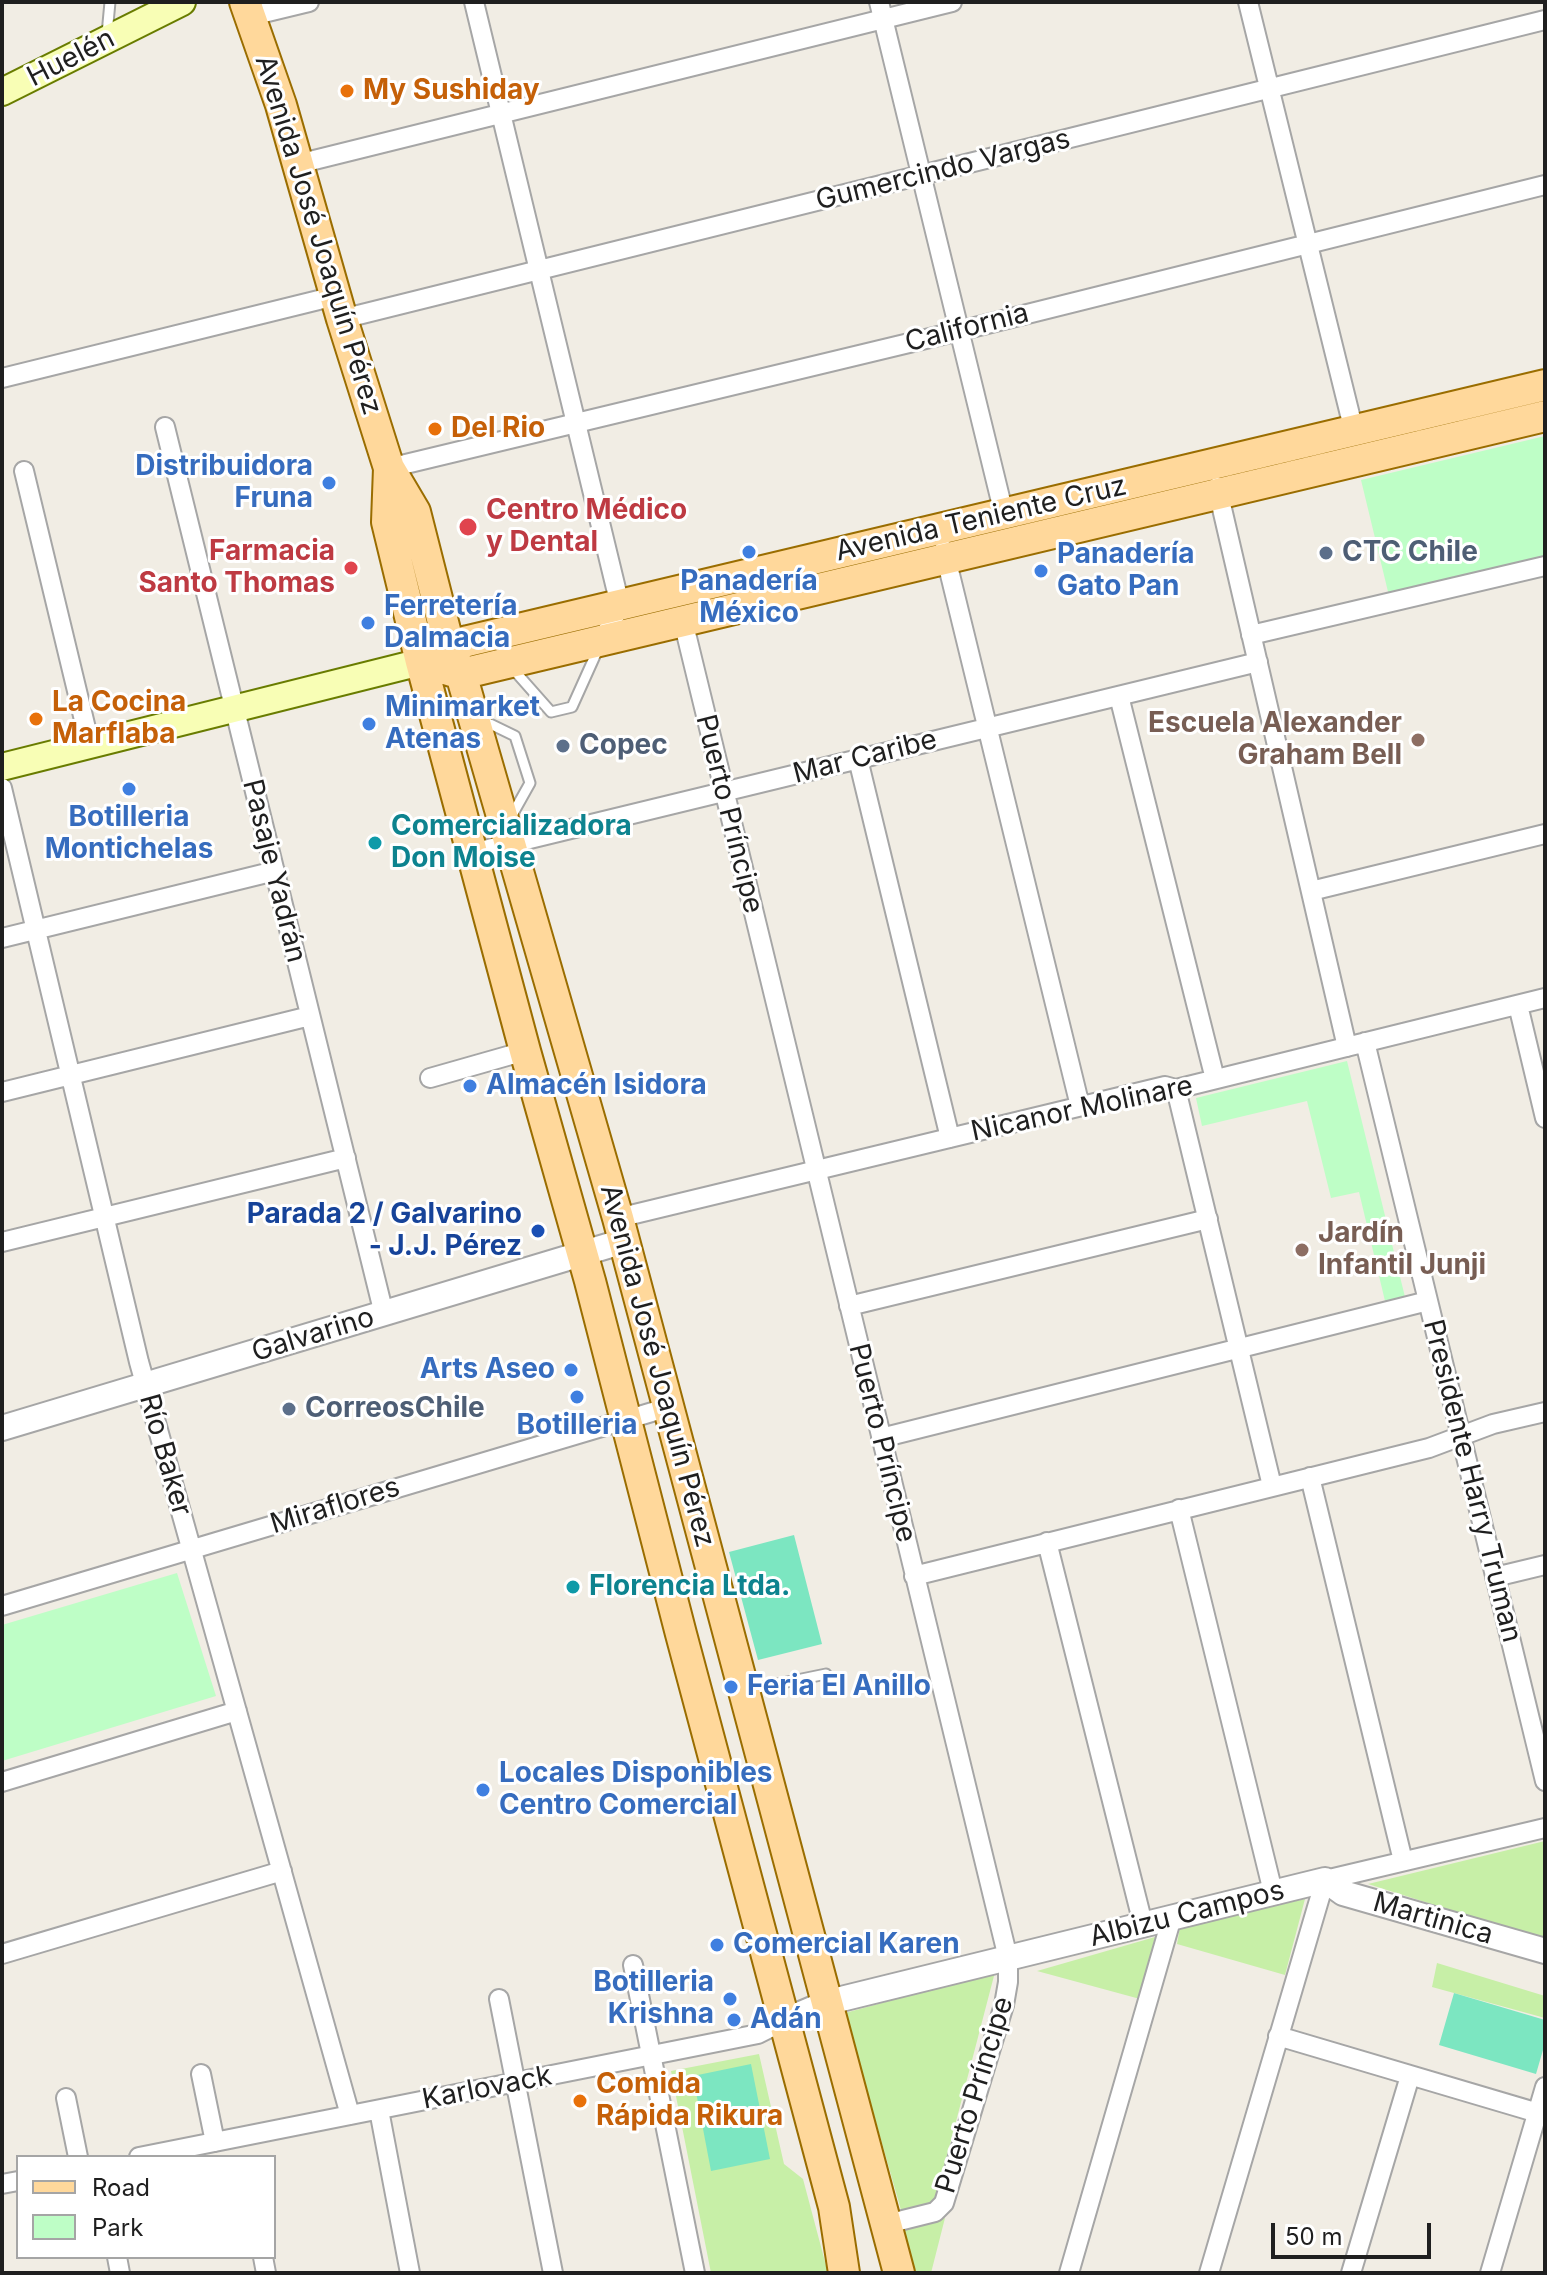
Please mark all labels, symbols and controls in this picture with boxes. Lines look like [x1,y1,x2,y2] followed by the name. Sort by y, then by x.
[22,22,120,94] street label: Huelén
[247,51,389,419] street label: Avenida José Joaquín Pérez
[363,74,540,108] place label: My Sushiday
[338,82,356,100] marker: My Sushiday
[812,122,1074,218] street label: Gumercindo Vargas
[902,296,1032,360] street label: California
[451,412,545,446] place label: Del Rio
[426,420,444,438] marker: Del Rio
[135,450,313,516] place label: Distribuidora Fruna
[832,469,1130,569] street label: Avenida Teniente Cruz
[320,474,338,492] marker: Distribuidora Fruna
[486,494,687,560] place label: Centro Médico y Dental
[457,516,479,538] marker: Centro Médico y Dental
[138,535,335,601] place label: Farmacia Santo Thomas
[1342,536,1478,570] place label: CTC Chile
[1057,538,1195,604] place label: Panadería Gato Pan
[740,543,758,561] marker: Panadería México
[1317,544,1335,562] marker: CTC Chile
[342,559,360,577] marker: Farmacia Santo Thomas
[1032,562,1050,580] marker: Panadería Gato Pan
[680,565,818,631] place label: Panadería México
[384,590,517,656] place label: Ferretería Dalmacia
[359,614,377,632] marker: Ferretería Dalmacia
[52,686,186,752] place label: La Cocina Marflaba
[385,691,540,757] place label: Minimarket Atenas
[1148,707,1402,773] place label: Escuela Alexander Graham Bell
[27,710,45,728] marker: La Cocina Marflaba
[688,711,770,917] street label: Puerto Príncipe
[360,715,378,733] marker: Minimarket Atenas
[790,723,940,791] street label: Mar Caribe
[579,729,668,763] place label: Copec
[1409,731,1427,749] marker: Escuela Alexander Graham Bell
[554,737,572,755] marker: Copec
[235,776,313,966] street label: Pasaje Yadrán
[120,780,138,798] marker: Botilleria Montichelas
[45,801,213,867] place label: Botilleria Montichelas
[391,810,632,876] place label: Comercializadora Don Moise
[366,834,384,852] marker: Comercializadora Don Moise
[486,1069,707,1103] place label: Almacén Isidora
[968,1069,1196,1149] street label: Nicanor Molinare
[461,1077,479,1095] marker: Almacén Isidora
[592,1181,722,1551] street label: Avenida José Joaquín Pérez
[247,1198,522,1264] place label: Parada 2 / Galvarino - J.J. Pérez
[1318,1217,1486,1283] place label: Jardín Infantil Junji
[529,1222,547,1240] marker: Parada 2 / Galvarino - J.J. Pérez
[1293,1241,1311,1259] marker: Jardín Infantil Junji
[248,1301,378,1369] street label: Galvarino
[1416,1316,1528,1646] street label: Presidente Harry Truman
[841,1340,923,1546] street label: Puerto Príncipe
[420,1353,555,1387] place label: Arts Aseo
[562,1361,580,1379] marker: Arts Aseo
[568,1388,586,1406] marker: Botilleria
[132,1390,198,1520] street label: Río Baker
[305,1392,485,1426] place label: CorreosChile
[280,1400,298,1418] marker: CorreosChile
[517,1409,637,1443] place label: Botilleria
[266,1470,404,1542] street label: Miraflores
[589,1570,790,1604] place label: Florencia Ltda.
[564,1578,582,1596] marker: Florencia Ltda.
[747,1670,931,1704] place label: Feria El Anillo
[722,1678,740,1696] marker: Feria El Anillo
[499,1757,773,1823] place label: Locales Disponibles Centro Comercial
[474,1781,492,1799] marker: Locales Disponibles Centro Comercial
[1086,1874,1288,1954] street label: Albizu Campos
[1369,1886,1497,1952] street label: Martinica
[733,1928,960,1962] place label: Comercial Karen
[708,1936,726,1954] marker: Comercial Karen
[593,1966,714,2032] place label: Botilleria Krishna
[721,1990,739,2008] marker: Botilleria Krishna
[929,1993,1021,2197] street label: Puerto Príncipe
[750,2003,822,2037] place label: Adán
[725,2011,743,2029] marker: Adán
[419,2059,555,2117] street label: Karlovack
[596,2068,783,2134] place label: Comida Rápida Rikura
[571,2092,589,2110] marker: Comida Rápida Rikura
[16,2155,276,2259] legend
[92,2173,150,2202] text: Road
[1275,2207,1435,2257] scale bar
[92,2213,143,2242] text: Park
[1285,2222,1343,2251] text: 50 m

